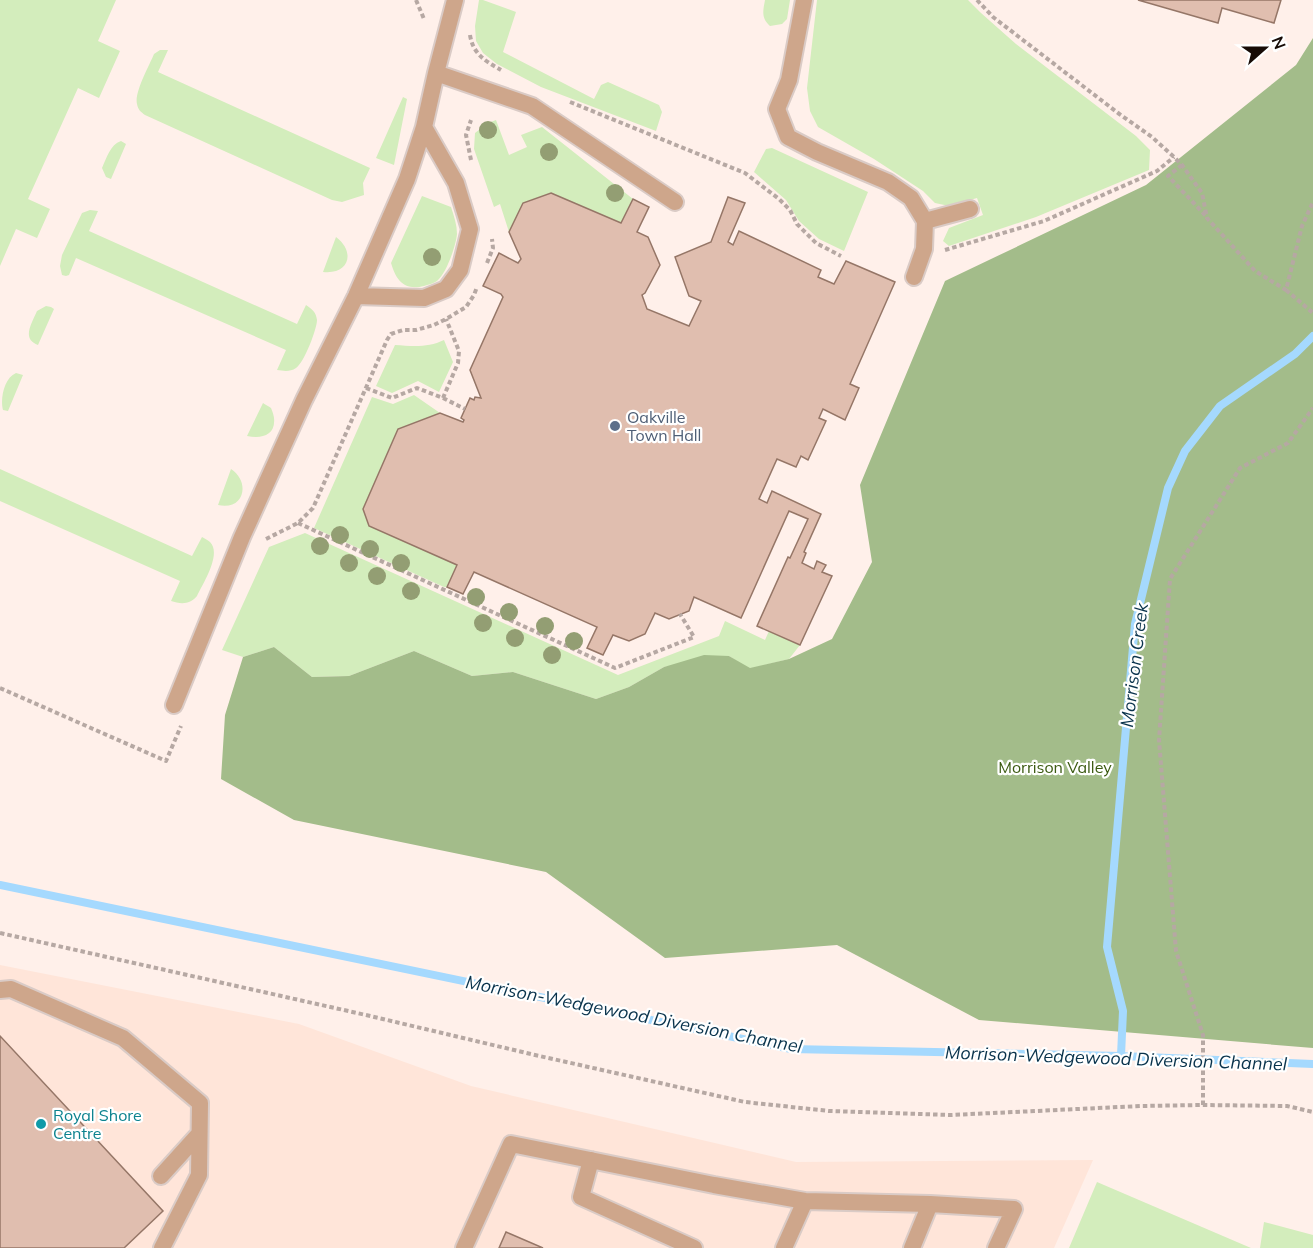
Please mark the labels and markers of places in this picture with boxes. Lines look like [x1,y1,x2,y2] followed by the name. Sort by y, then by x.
[627,407,701,445] place label: Oakville Town Hall
[608,419,622,433] marker: Oakville Town Hall
[53,1105,142,1143] place label: Royal Shore Centre
[34,1117,48,1131] marker: Royal Shore Centre

